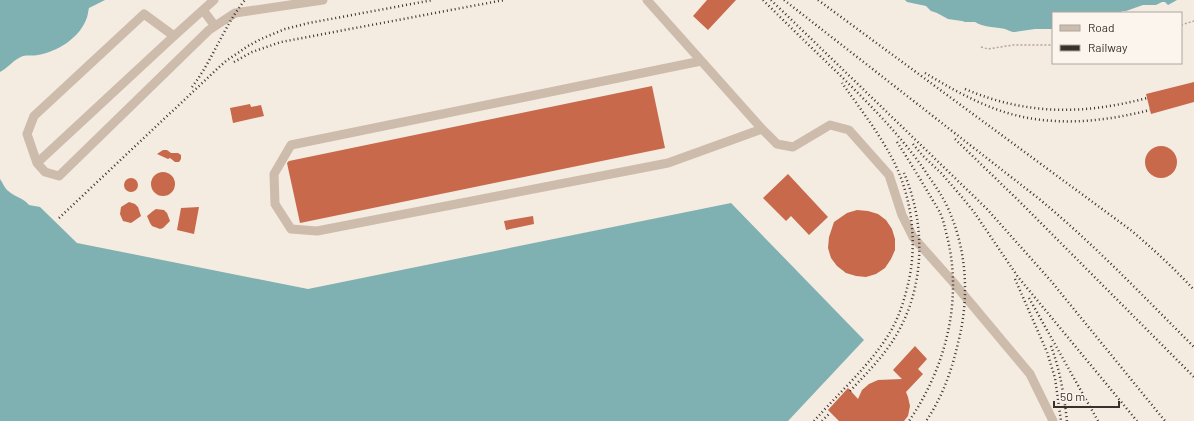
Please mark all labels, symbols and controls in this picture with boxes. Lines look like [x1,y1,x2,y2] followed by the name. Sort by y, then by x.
[1052,12,1182,64] legend
[1088,20,1115,34] text: Road
[1088,40,1128,54] text: Railway
[1054,383,1119,409] scale bar
[1060,389,1085,403] text: 50 m

